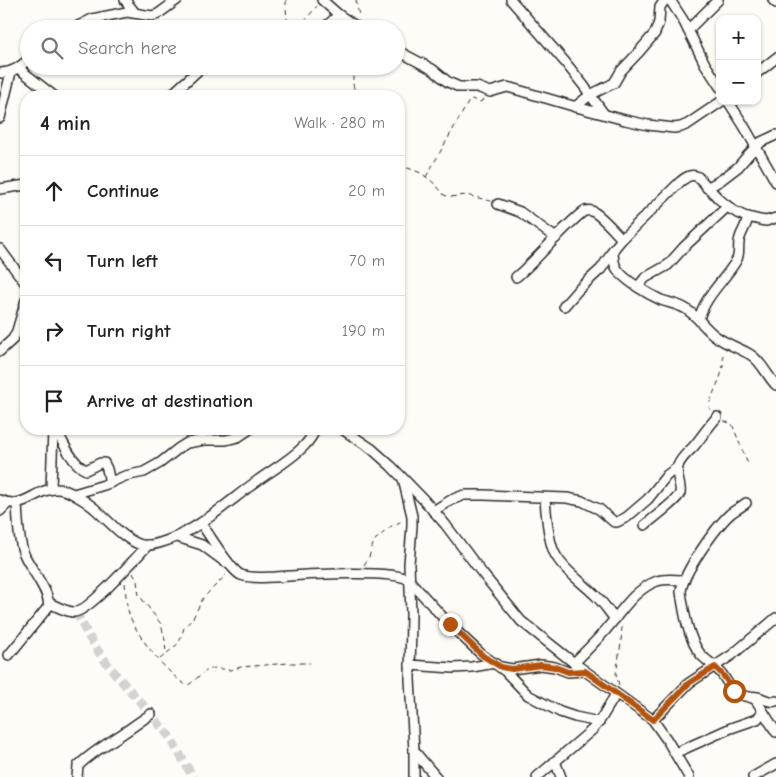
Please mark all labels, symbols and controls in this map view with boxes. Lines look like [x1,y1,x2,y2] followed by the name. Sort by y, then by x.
[716,15,761,105] map controls
[716,15,761,60] button: +
[20,20,405,75] search box
[38,34,66,62] icon: search
[78,37,177,59] text: Search here
[716,60,761,105] button: −
[40,111,91,135] text: 4 min
[294,114,385,132] text: Walk · 280 m
[40,177,68,205] icon: ahead
[87,180,159,202] text: Continue
[348,182,385,200] text: 20 m
[40,247,68,275] icon: left
[87,250,158,272] text: Turn left
[349,252,385,270] text: 70 m
[40,317,68,345] icon: right
[87,320,171,342] text: Turn right
[342,322,385,340] text: 190 m
[40,387,68,415] icon: arrive
[87,390,253,412] text: Arrive at destination
[439,613,462,636] route end
[723,680,746,703] route start

